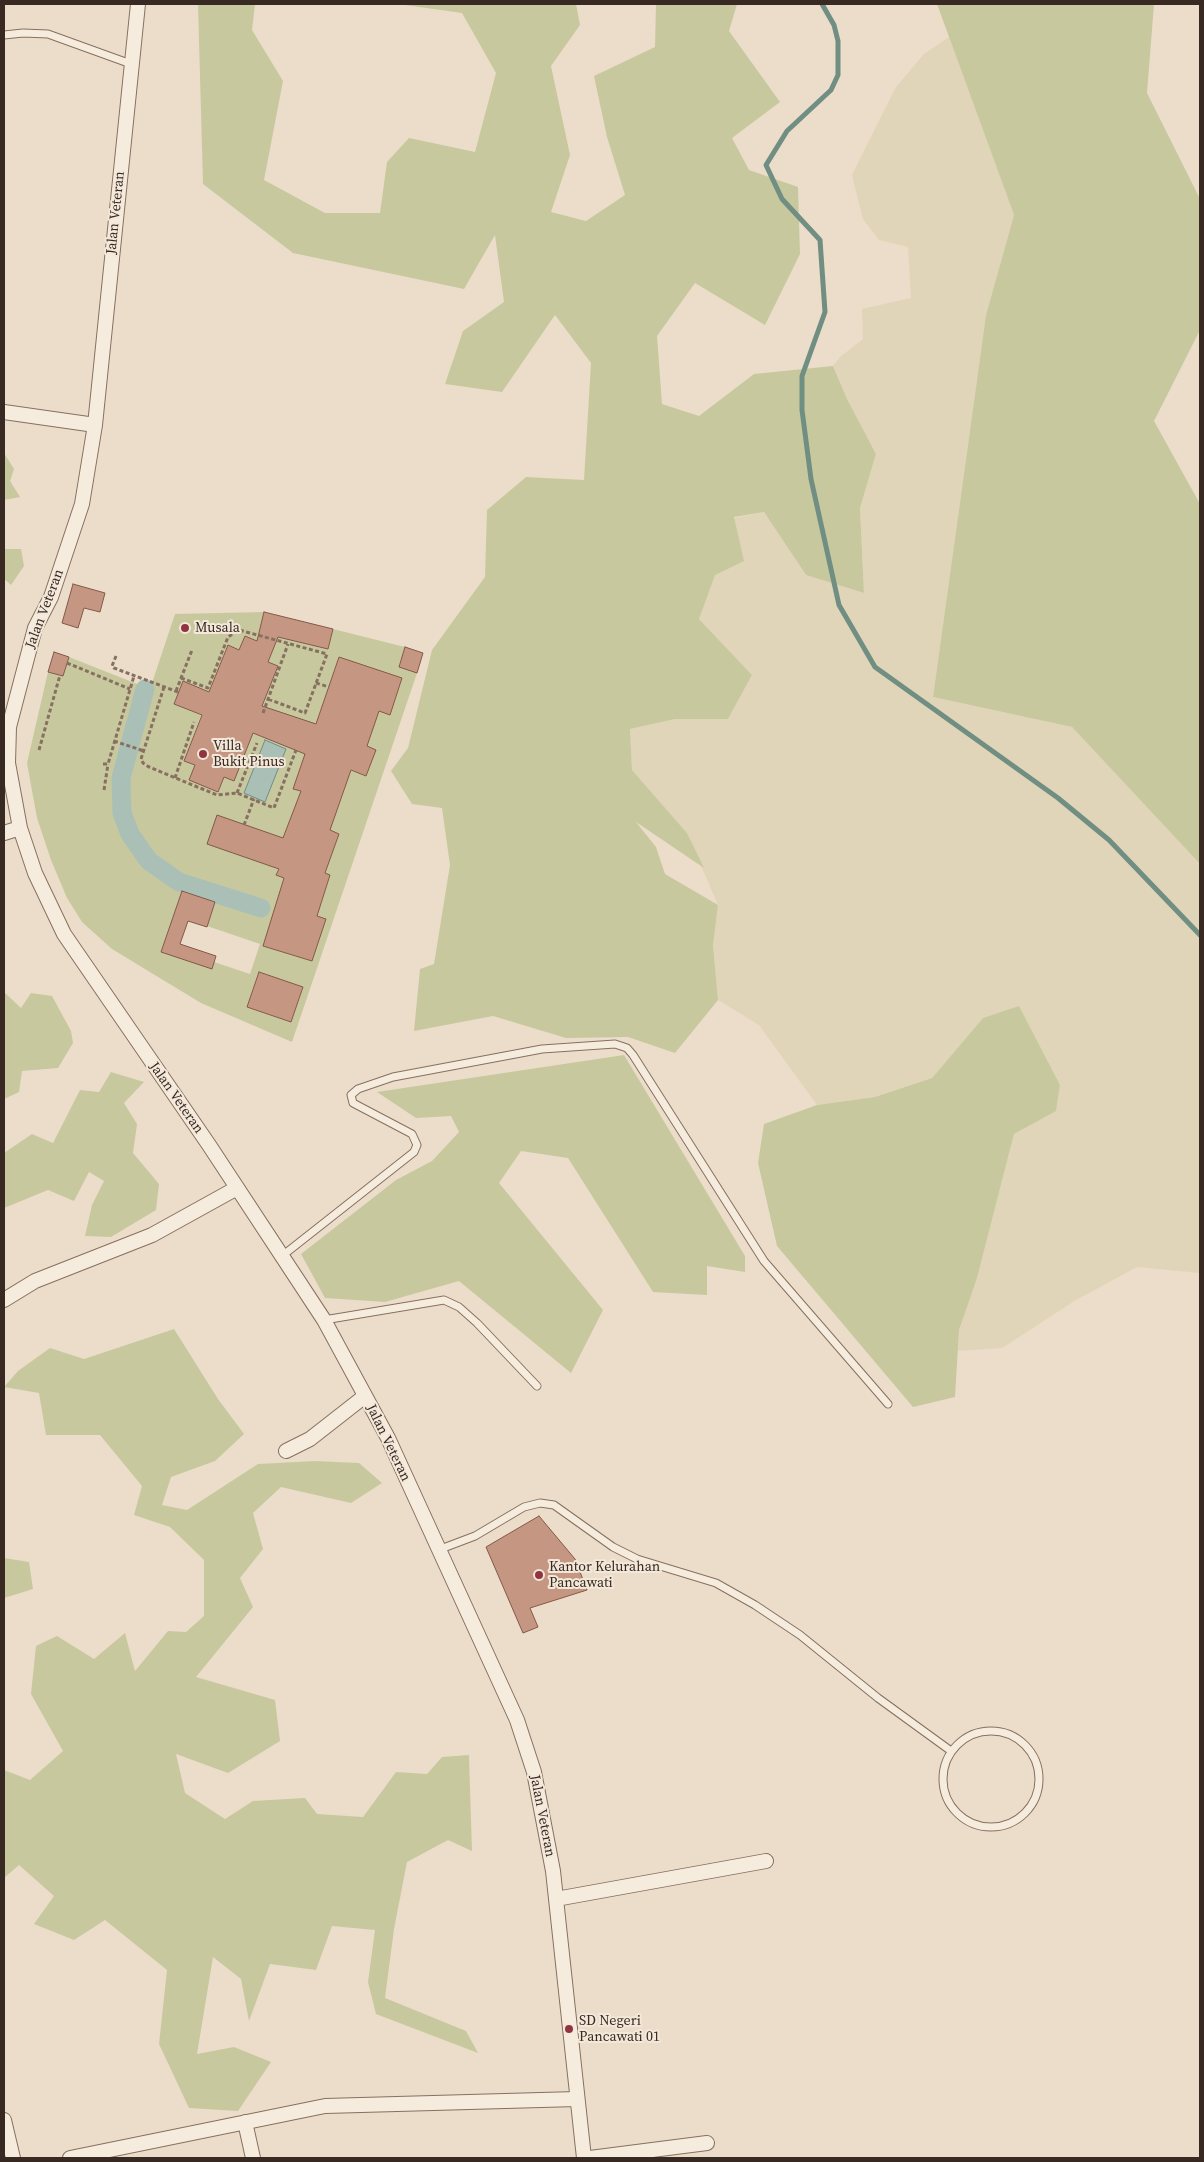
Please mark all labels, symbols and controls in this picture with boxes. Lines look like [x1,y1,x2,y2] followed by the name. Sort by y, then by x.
[103,171,129,255] street label: Jalan Veteran
[22,567,68,651] street label: Jalan Veteran
[195,620,240,636] place label: Musala
[179,622,191,634] marker: Musala
[213,738,285,770] place label: Villa Bukit Pinus
[197,748,209,760] marker: Villa Bukit Pinus
[145,1059,207,1137] street label: Jalan Veteran
[362,1402,414,1484] street label: Jalan Veteran
[549,1559,660,1591] place label: Kantor Kelurahan Pancawati
[533,1569,545,1581] marker: Kantor Kelurahan Pancawati
[526,1773,558,1859] street label: Jalan Veteran
[579,2013,660,2045] place label: SD Negeri Pancawati 01
[563,2023,575,2035] marker: SD Negeri Pancawati 01

